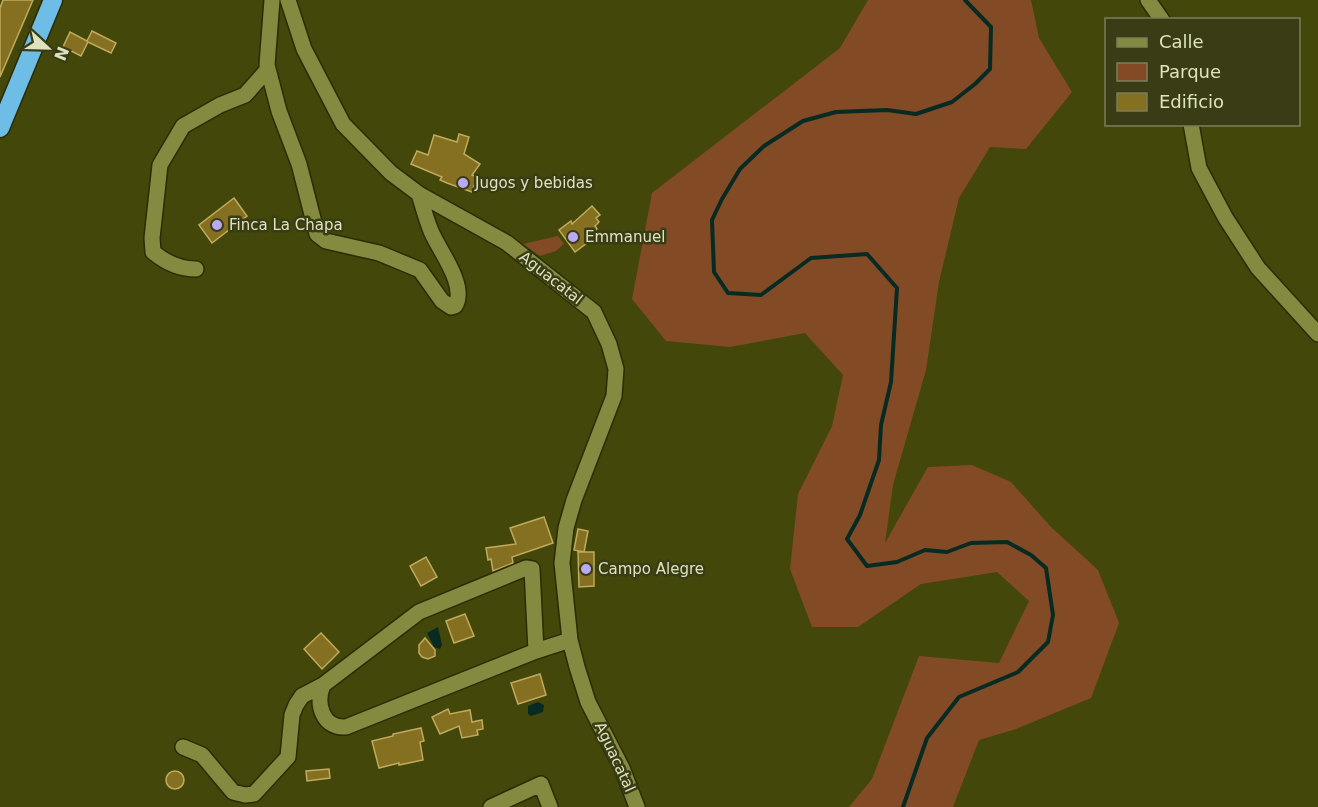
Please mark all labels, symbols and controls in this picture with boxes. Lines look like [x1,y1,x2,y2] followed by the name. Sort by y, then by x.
[18,18,78,78] north arrow
[1105,18,1300,126] legend
[1159,31,1204,52] text: Calle
[50,44,73,63] text: N
[1159,61,1221,82] text: Parque
[1159,91,1224,112] text: Edificio
[474,174,593,192] place label: Jugos y bebidas
[456,176,470,190] marker: Jugos y bebidas
[229,216,343,234] place label: Finca La Chapa
[210,218,224,232] marker: Finca La Chapa
[585,228,665,246] place label: Emmanuel
[566,230,580,244] marker: Emmanuel
[516,248,586,308] street label: Aguacatal
[598,560,704,578] place label: Campo Alegre
[579,562,593,576] marker: Campo Alegre
[591,719,639,795] street label: Aguacatal

